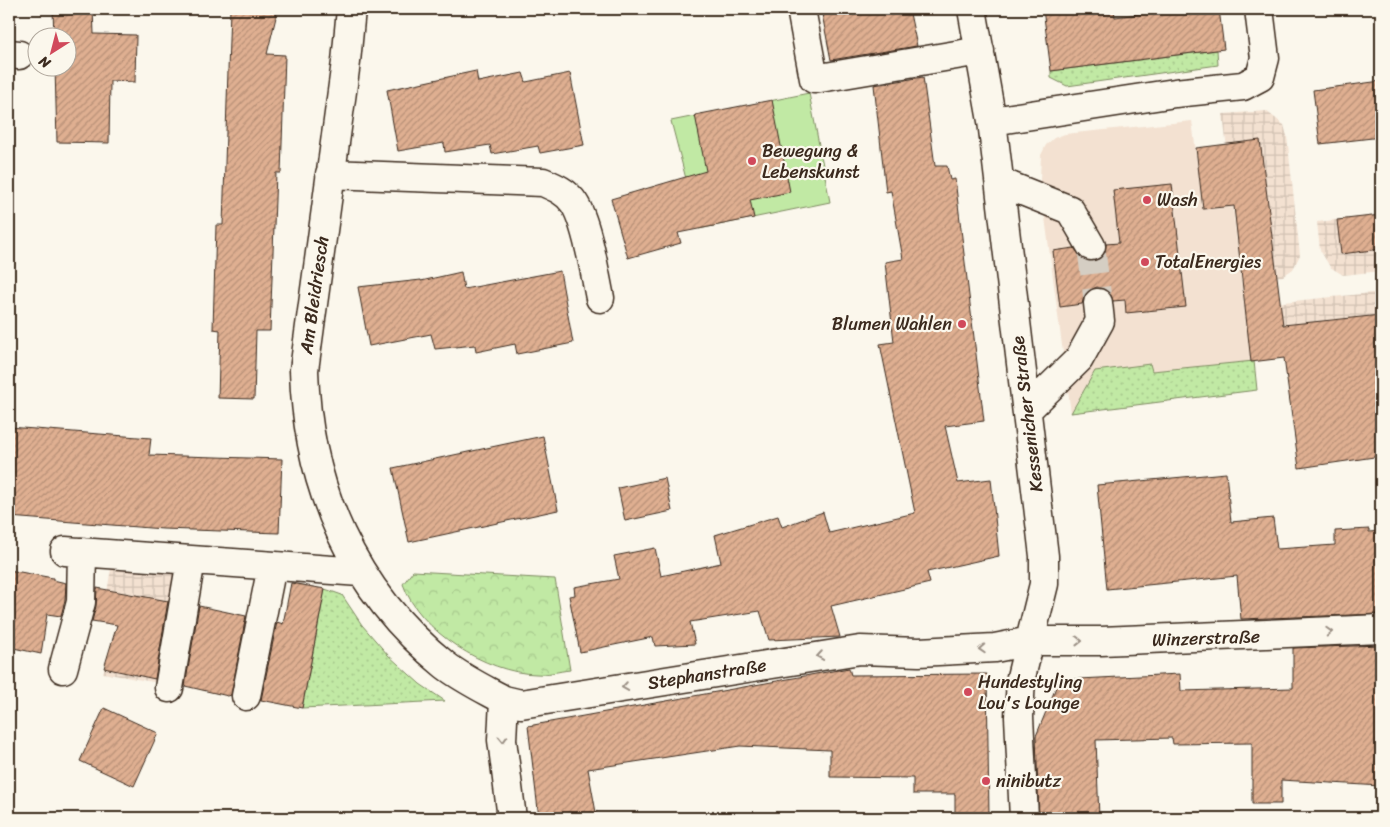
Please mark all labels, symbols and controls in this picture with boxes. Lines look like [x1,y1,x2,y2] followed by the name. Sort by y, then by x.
[28,28,78,78] north arrow
[33,49,57,76] text: N
[762,135,860,188] place label: Bewegung & Lebenskunst
[746,155,758,167] marker: Bewegung & Lebenskunst
[1157,184,1198,216] place label: Wash
[1141,194,1153,206] marker: Wash
[290,234,338,357] street label: Am Bleidriesch
[1155,246,1262,278] place label: TotalEnergies
[1139,256,1151,268] marker: TotalEnergies
[832,308,952,340] place label: Blumen Wahlen
[956,318,968,330] marker: Blumen Wahlen
[1002,334,1052,494] street label: Kessenicher Straße
[1151,620,1261,656] street label: Winzerstraße
[1325,627,1333,638] one-way arrow
[1076,636,1083,646] one-way arrow
[978,643,986,654] one-way arrow
[645,649,769,699] street label: Stephanstraße
[816,650,825,660] one-way arrow
[978,666,1082,719] place label: Hundestyling Lou's Lounge
[621,681,630,691] one-way arrow
[962,686,974,698] marker: Hundestyling Lou's Lounge
[498,736,508,743] one-way arrow
[996,765,1061,797] place label: ninibutz
[980,775,992,787] marker: ninibutz

